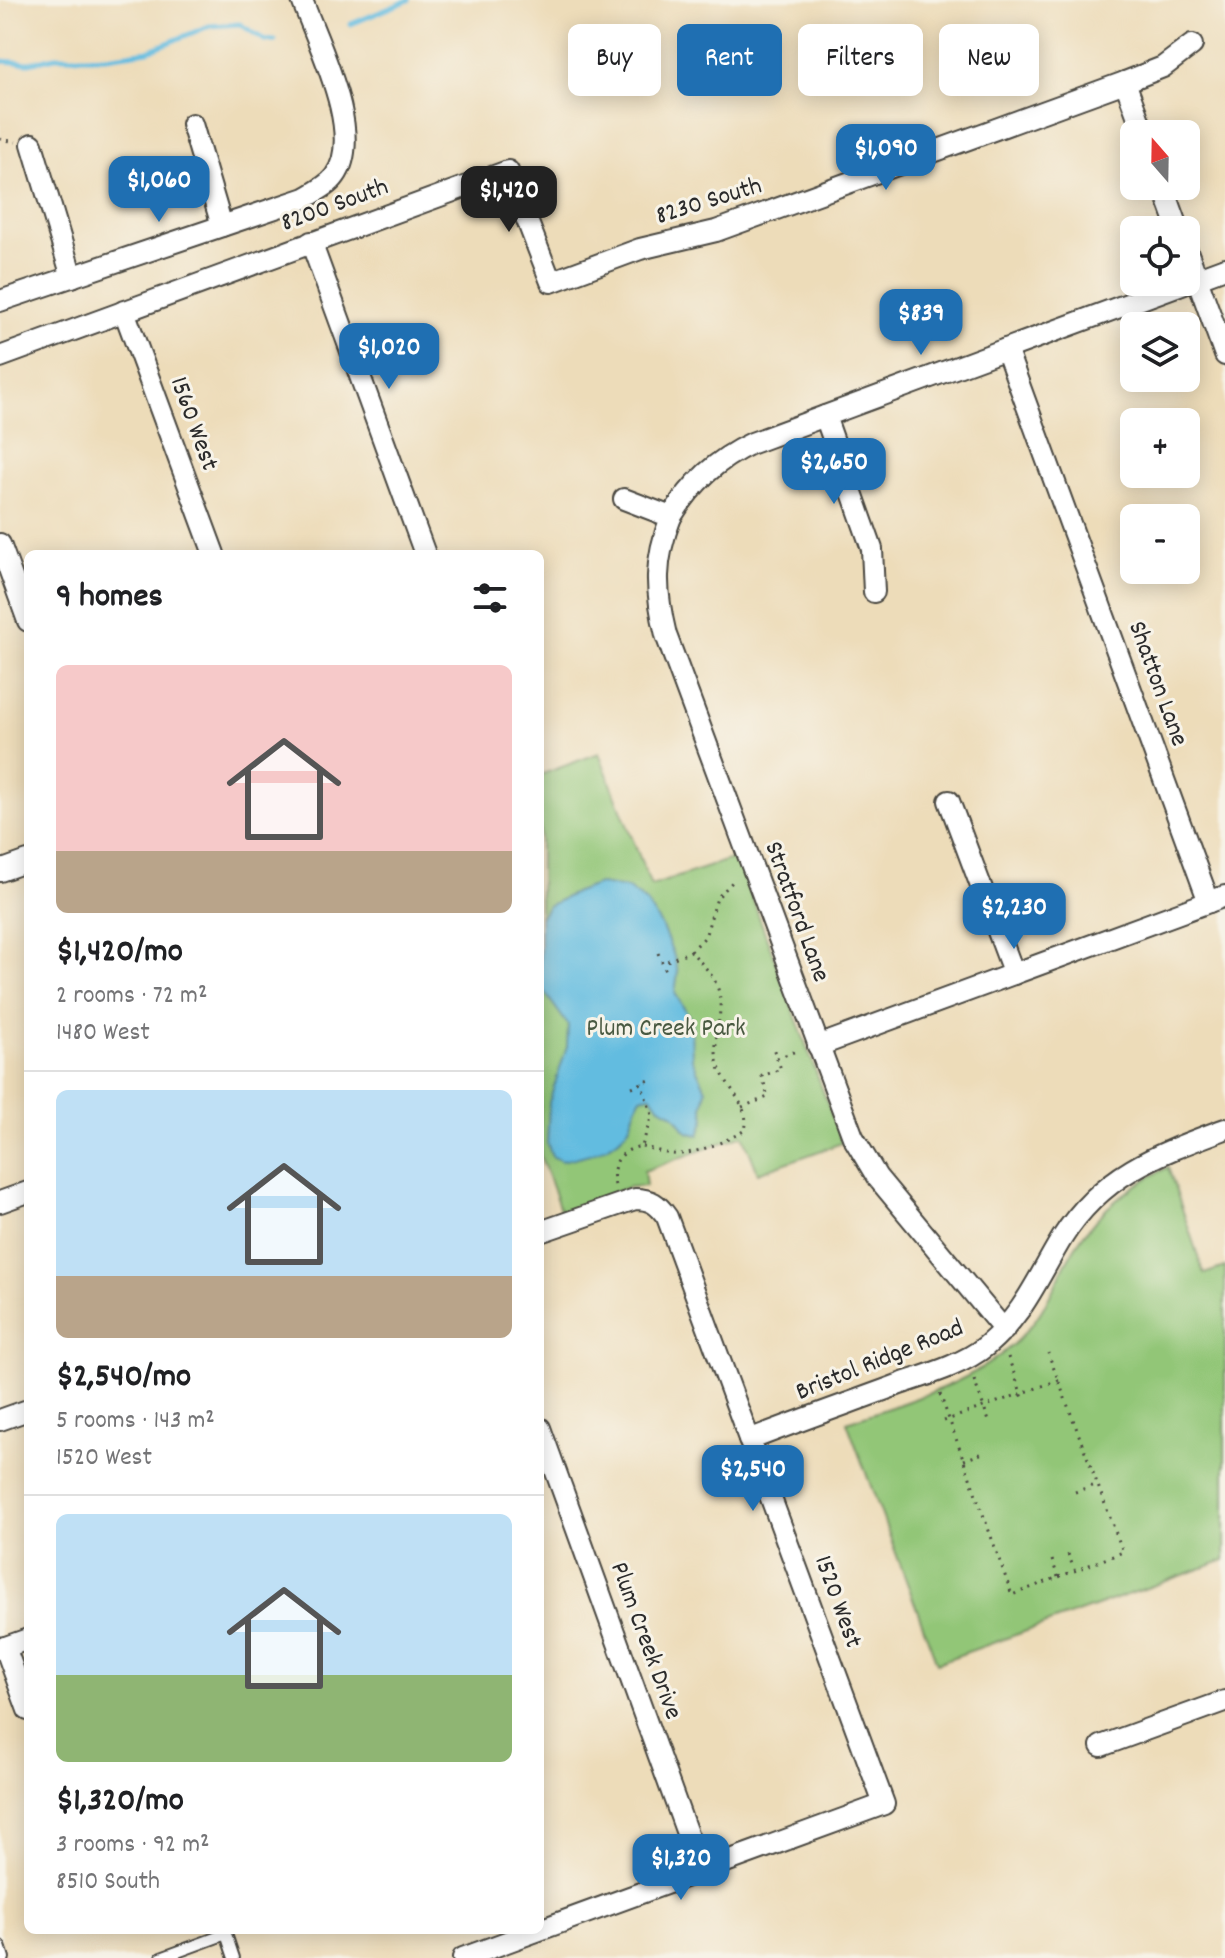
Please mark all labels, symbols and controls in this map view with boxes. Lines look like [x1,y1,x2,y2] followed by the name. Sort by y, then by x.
[568,24,661,96] chip: Buy
[677,24,782,96] chip: Rent
[798,24,923,96] chip: Filters
[939,24,1039,96] chip: New
[1120,120,1200,200] north arrow
[1120,120,1200,584] map controls
[821,124,951,192] pin: $1,090
[854,131,918,168] text: $1,090
[94,156,224,224] pin: $1,060
[127,163,191,200] text: $1,060
[444,166,574,234] pin: $1,420
[651,168,767,236] street label: 8230 South
[276,169,394,243] street label: 8200 South
[479,173,539,210] text: $1,420
[1120,216,1200,296] button: locate
[874,289,968,357] pin: $839
[897,296,945,333] text: $839
[1120,312,1200,392] button: layers
[324,323,454,391] pin: $1,020
[357,330,421,367] text: $1,020
[159,372,227,477] street label: 1560 West
[1120,408,1200,488] button: +
[769,438,899,506] pin: $2,650
[800,445,868,482] text: $2,650
[1120,504,1200,584] button: −
[56,574,163,623] text: 9 homes
[468,576,512,620] icon: filters
[1117,616,1197,752] street label: Shatton Lane
[212,717,356,861] icon: home
[753,836,839,988] street label: Stratford Lane
[949,883,1079,951] pin: $2,230
[981,890,1047,927] text: $2,230
[56,929,183,978] text: $1,420/mo
[56,978,207,1015] text: 2 rooms · 72 m²
[586,1011,746,1048] park label: Plum Creek Park
[56,1015,150,1052] text: 1480 West
[212,1142,356,1286] icon: home
[791,1311,969,1411] street label: Bristol Ridge Road
[56,1354,191,1403] text: $2,540/mo
[56,1403,215,1440] text: 5 rooms · 143 m²
[56,1440,152,1477] text: 1520 West
[688,1445,818,1513] pin: $2,540
[720,1452,786,1489] text: $2,540
[803,1551,871,1654] street label: 1520 West
[599,1557,691,1725] street label: Plum Creek Drive
[212,1566,356,1710] icon: home
[56,1778,184,1827] text: $1,320/mo
[56,1827,210,1864] text: 3 rooms · 92 m²
[616,1834,746,1902] pin: $1,320
[651,1841,711,1878] text: $1,320
[56,1864,160,1901] text: 8510 South

